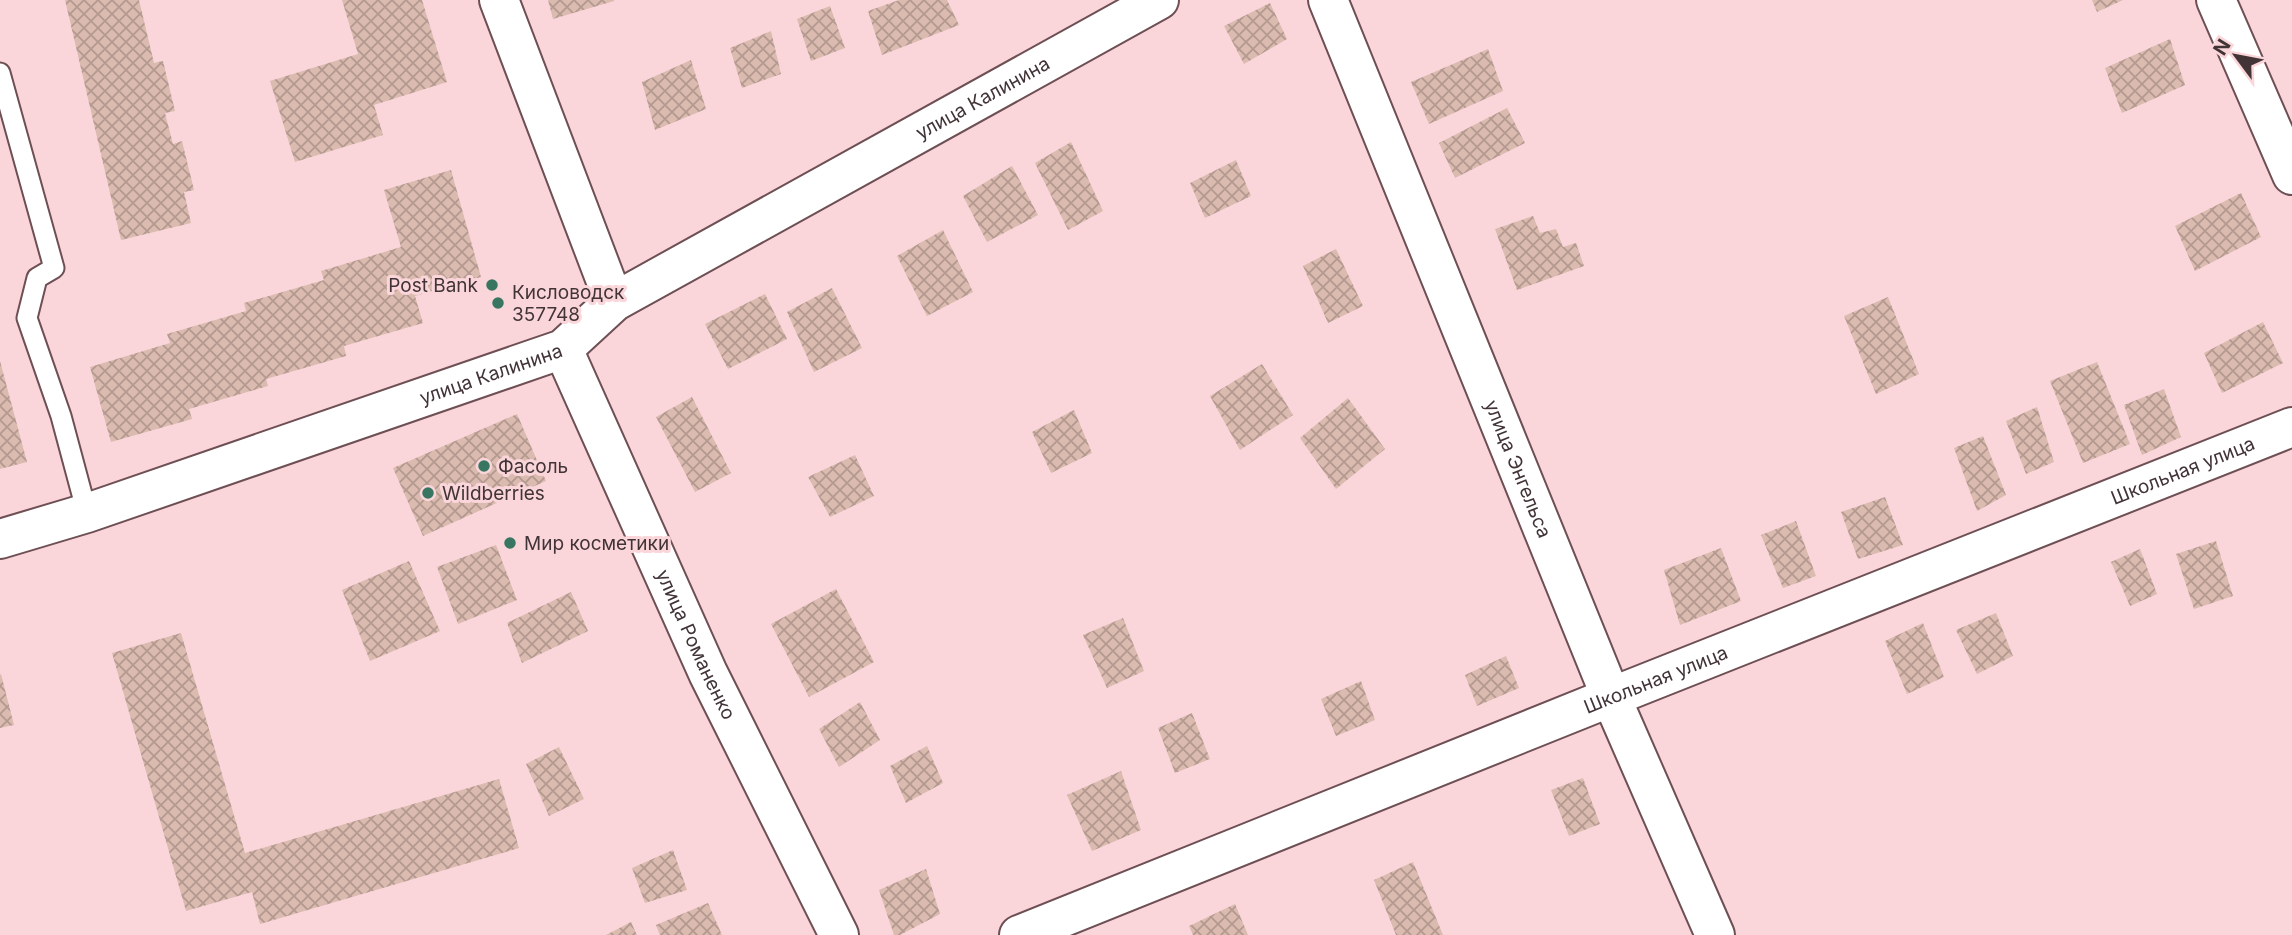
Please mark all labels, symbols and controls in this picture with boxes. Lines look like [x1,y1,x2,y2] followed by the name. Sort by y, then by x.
[2201,21,2271,91] north arrow
[2208,35,2236,59] text: N
[912,51,1054,144] street label: улица Калинина
[388,274,479,297] place label: Post Bank
[484,277,500,293] marker: Post Bank
[512,281,625,326] place label: Кисловодск 357748
[490,295,506,311] marker: Кисловодск 357748
[417,339,565,409] street label: улица Калинина
[1480,396,1557,541] street label: улица Энгельса
[2107,431,2258,509] street label: Школьная улица
[498,455,568,478] place label: Фасоль
[476,458,492,474] marker: Фасоль
[442,482,545,505] place label: Wildberries
[420,485,436,501] marker: Wildberries
[524,532,669,555] place label: Мир косметики
[502,535,518,551] marker: Мир косметики
[652,566,741,723] street label: улица Романенко
[1580,640,1731,718] street label: Школьная улица

